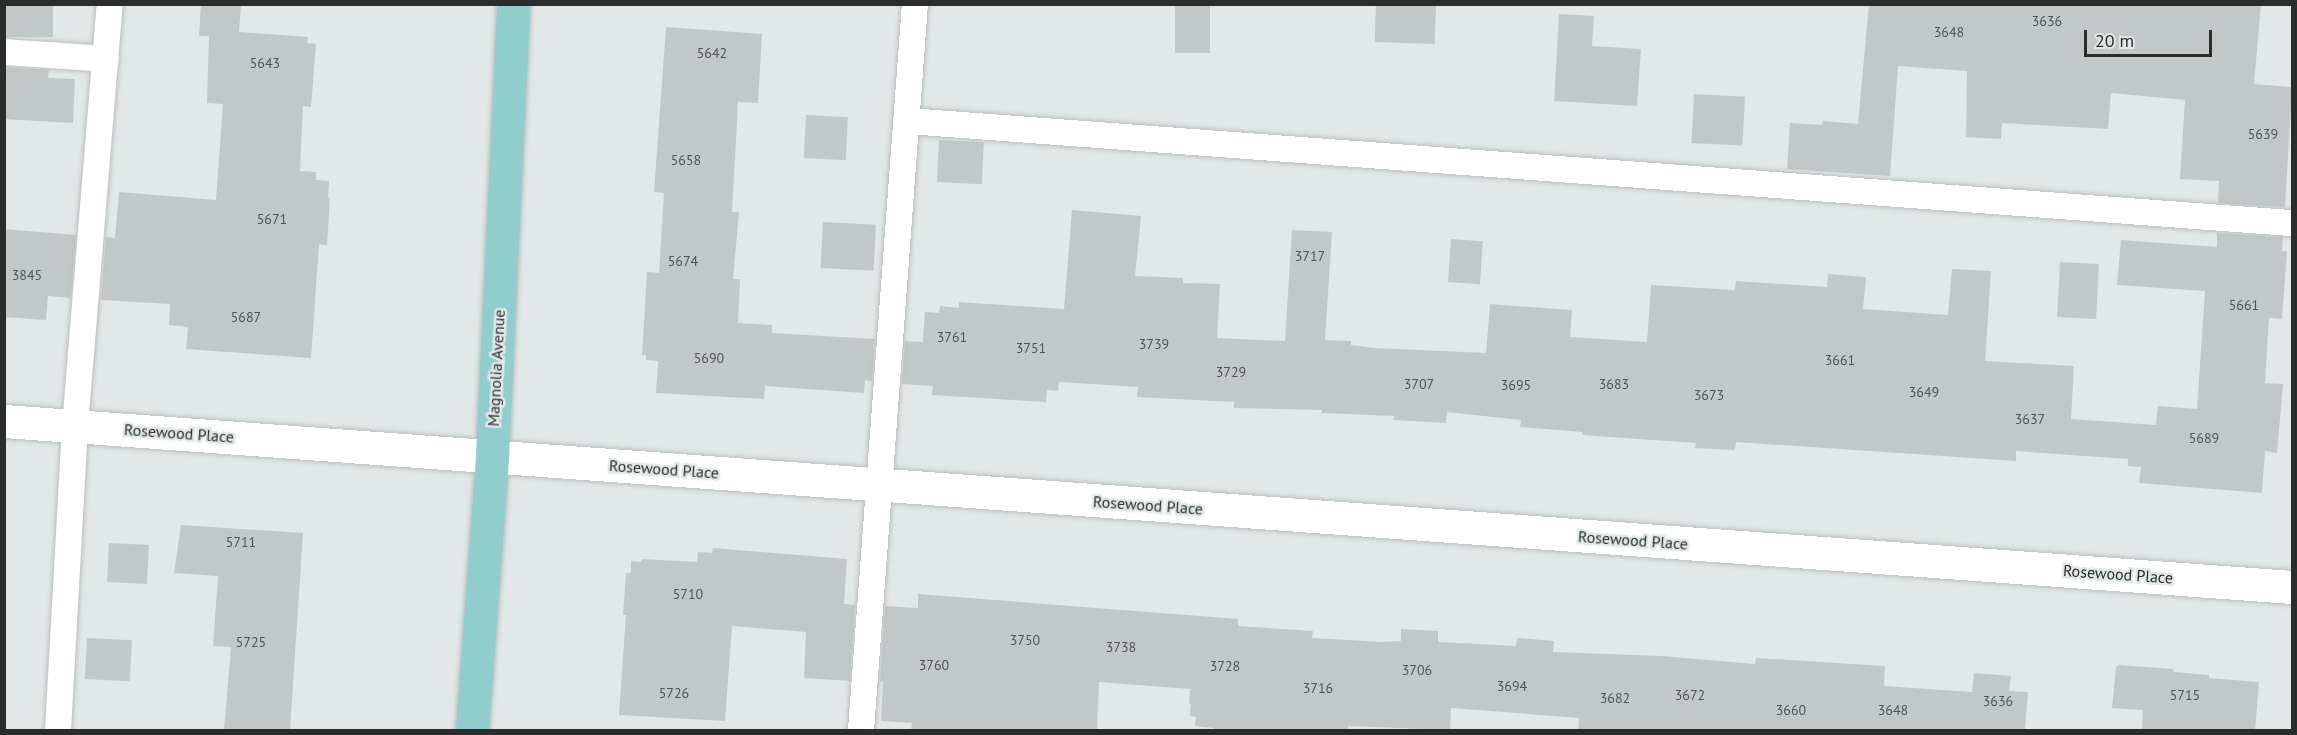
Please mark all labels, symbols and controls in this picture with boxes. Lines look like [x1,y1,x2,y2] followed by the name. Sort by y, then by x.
[2032,13,2062,29] house number: 3636
[2087,18,2214,56] scale bar
[1934,24,1964,40] house number: 3648
[2095,29,2134,52] text: 20 m
[697,45,727,61] house number: 5642
[250,55,280,71] house number: 5643
[2248,126,2278,142] house number: 5639
[671,152,701,168] house number: 5658
[257,211,287,227] house number: 5671
[1295,248,1325,264] house number: 3717
[668,253,698,269] house number: 5674
[12,267,42,283] house number: 3845
[2229,297,2259,313] house number: 5661
[231,309,261,325] house number: 5687
[483,309,509,427] street label: Magnolia Avenue
[937,329,967,345] house number: 3761
[1139,336,1169,352] house number: 3739
[1016,340,1046,356] house number: 3751
[694,350,724,366] house number: 5690
[1825,352,1855,368] house number: 3661
[1216,364,1246,380] house number: 3729
[1404,376,1434,392] house number: 3707
[1599,376,1629,392] house number: 3683
[1501,377,1531,393] house number: 3695
[1909,384,1939,400] house number: 3649
[1694,387,1724,403] house number: 3673
[2015,411,2045,427] house number: 3637
[123,420,235,446] street label: Rosewood Place
[2189,430,2219,446] house number: 5689
[608,456,720,482] street label: Rosewood Place
[1092,492,1204,518] street label: Rosewood Place
[1577,527,1689,553] street label: Rosewood Place
[226,534,256,550] house number: 5711
[2062,561,2174,587] street label: Rosewood Place
[673,586,703,602] house number: 5710
[1010,632,1040,648] house number: 3750
[236,634,266,650] house number: 5725
[1106,639,1136,655] house number: 3738
[919,657,949,673] house number: 3760
[1210,658,1240,674] house number: 3728
[1402,662,1432,678] house number: 3706
[1497,678,1527,694] house number: 3694
[1303,680,1333,696] house number: 3716
[659,685,689,701] house number: 5726
[1675,687,1705,703] house number: 3672
[2170,687,2200,703] house number: 5715
[1600,690,1630,706] house number: 3682
[1983,693,2013,709] house number: 3636
[1776,702,1806,718] house number: 3660
[1878,702,1908,718] house number: 3648

